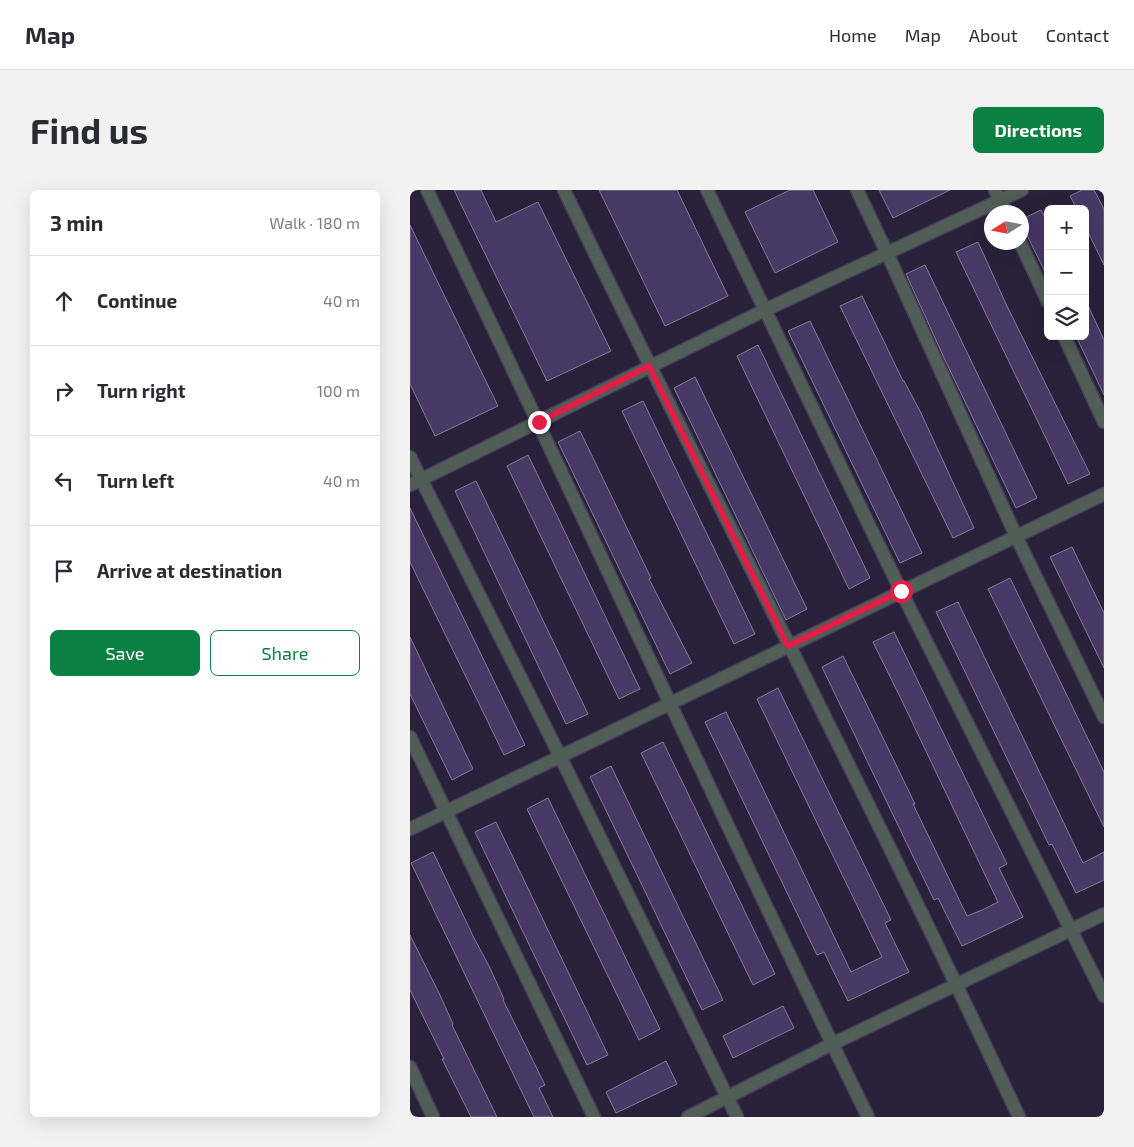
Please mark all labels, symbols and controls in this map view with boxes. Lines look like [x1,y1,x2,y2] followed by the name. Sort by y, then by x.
[25,20,75,49] text: Map
[829,24,877,46] text: Home
[905,24,941,46] text: Map
[969,24,1018,46] text: About
[1046,24,1109,46] text: Contact
[973,107,1104,153] button: Directions
[30,109,148,151] text: Find us
[984,205,1029,250] north arrow
[1044,205,1089,340] map controls
[1044,205,1089,250] button: +
[50,210,103,235] text: 3 min
[269,213,360,232] text: Walk · 180 m
[1044,250,1089,295] button: −
[50,287,78,315] icon: ahead
[97,289,177,312] text: Continue
[323,291,360,310] text: 40 m
[1044,295,1089,340] button: layers
[50,377,78,405] icon: right
[97,379,185,402] text: Turn right
[317,381,360,400] text: 100 m
[528,411,551,434] route end
[50,467,78,495] icon: left
[97,469,174,492] text: Turn left
[323,471,360,490] text: 40 m
[50,557,78,585] icon: arrive
[97,559,282,582] text: Arrive at destination
[890,580,913,603] route start
[50,630,200,676] button: Save
[210,630,360,676] button: Share

